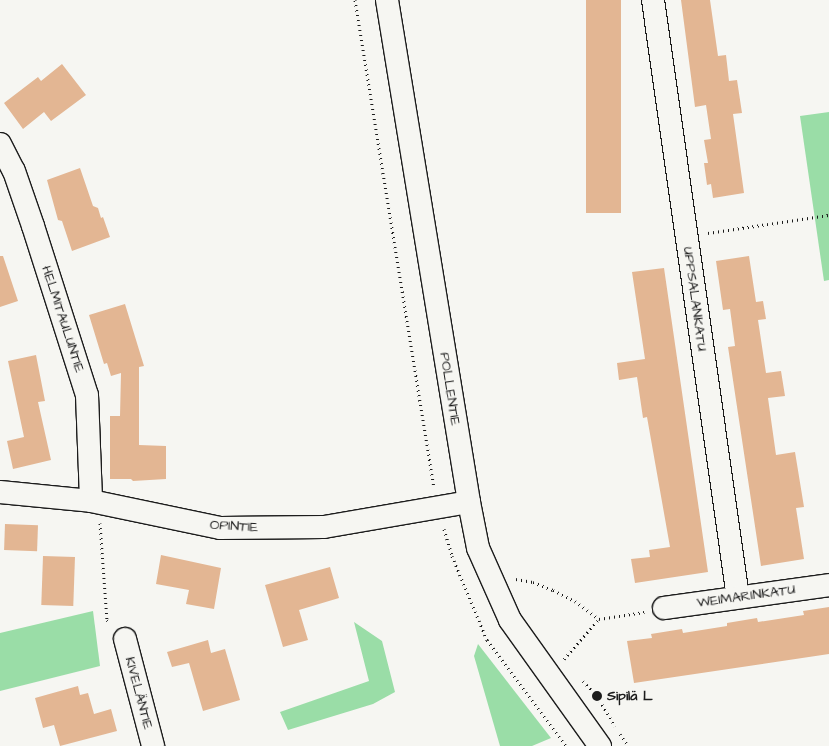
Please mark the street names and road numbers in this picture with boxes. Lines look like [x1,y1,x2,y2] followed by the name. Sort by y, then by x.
[679,246,711,352] street label: UPPSALANKATU
[38,264,88,374] street label: HELMITAULUNTIE
[436,351,464,427] street label: POLLENTIE
[209,516,259,536] street label: OPINTIE
[696,581,796,611] street label: WEIMARINKATU
[121,655,157,731] street label: KIVELÄNTIE

